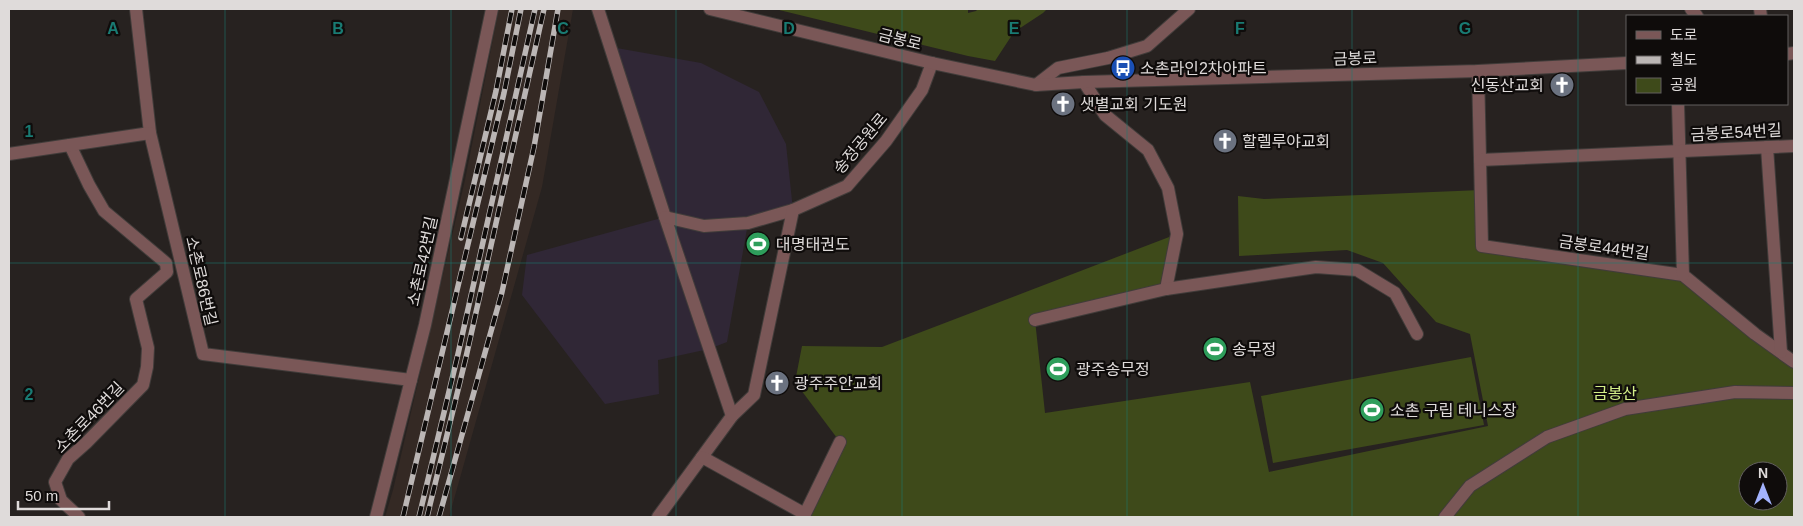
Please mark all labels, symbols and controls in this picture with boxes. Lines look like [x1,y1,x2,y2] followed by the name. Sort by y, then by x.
[1626,15,1788,105] legend
[107,20,119,37] text: A
[332,20,344,37] text: B
[557,20,569,37] text: C
[783,20,795,37] text: D
[1009,20,1020,37] text: E
[1235,20,1245,37] text: F
[1459,20,1471,37] text: G
[876,26,924,53] street label: 금봉로
[1670,26,1698,43] text: 도로
[1333,49,1378,68] street label: 금봉로
[1670,51,1698,68] text: 철도
[1110,55,1136,81] bus stop icon: 소촌라인2차아파트
[1140,60,1267,77] place label: 소촌라인2차아파트
[1549,72,1575,98] church icon: 신동산교회
[1670,76,1698,93] text: 공원
[1470,77,1544,94] place label: 신동산교회
[1050,91,1076,117] church icon: 샛별교회 기도원
[1080,96,1188,113] place label: 샛별교회 기도원
[830,109,891,177] street label: 송정공원로
[1690,122,1782,143] street label: 금봉로54번길
[25,123,34,140] text: 1
[1212,128,1238,154] church icon: 할렐루야교회
[1242,133,1330,150] place label: 할렐루야교회
[405,215,440,308] street label: 소촌로42번길
[745,231,771,257] sports icon: 대명태권도
[1557,233,1650,262] street label: 금봉로44번길
[183,235,220,328] street label: 소촌로86번길
[776,236,850,253] place label: 대명태권도
[1202,336,1228,362] sports icon: 송무정
[1232,341,1276,358] place label: 송무정
[1045,356,1071,382] sports icon: 광주송무정
[1076,361,1150,378] place label: 광주송무정
[764,370,790,396] church icon: 광주주안교회
[794,375,882,392] place label: 광주주안교회
[51,379,127,456] street label: 소촌로46번길
[1593,385,1637,402] park label: 금봉산
[25,386,34,403] text: 2
[1359,397,1385,423] sports icon: 소촌 구립 테니스장
[1390,402,1517,419] place label: 소촌 구립 테니스장
[1738,461,1788,511] north arrow
[1758,465,1768,481] text: N
[18,478,109,510] scale bar
[25,487,58,504] text: 50 m

